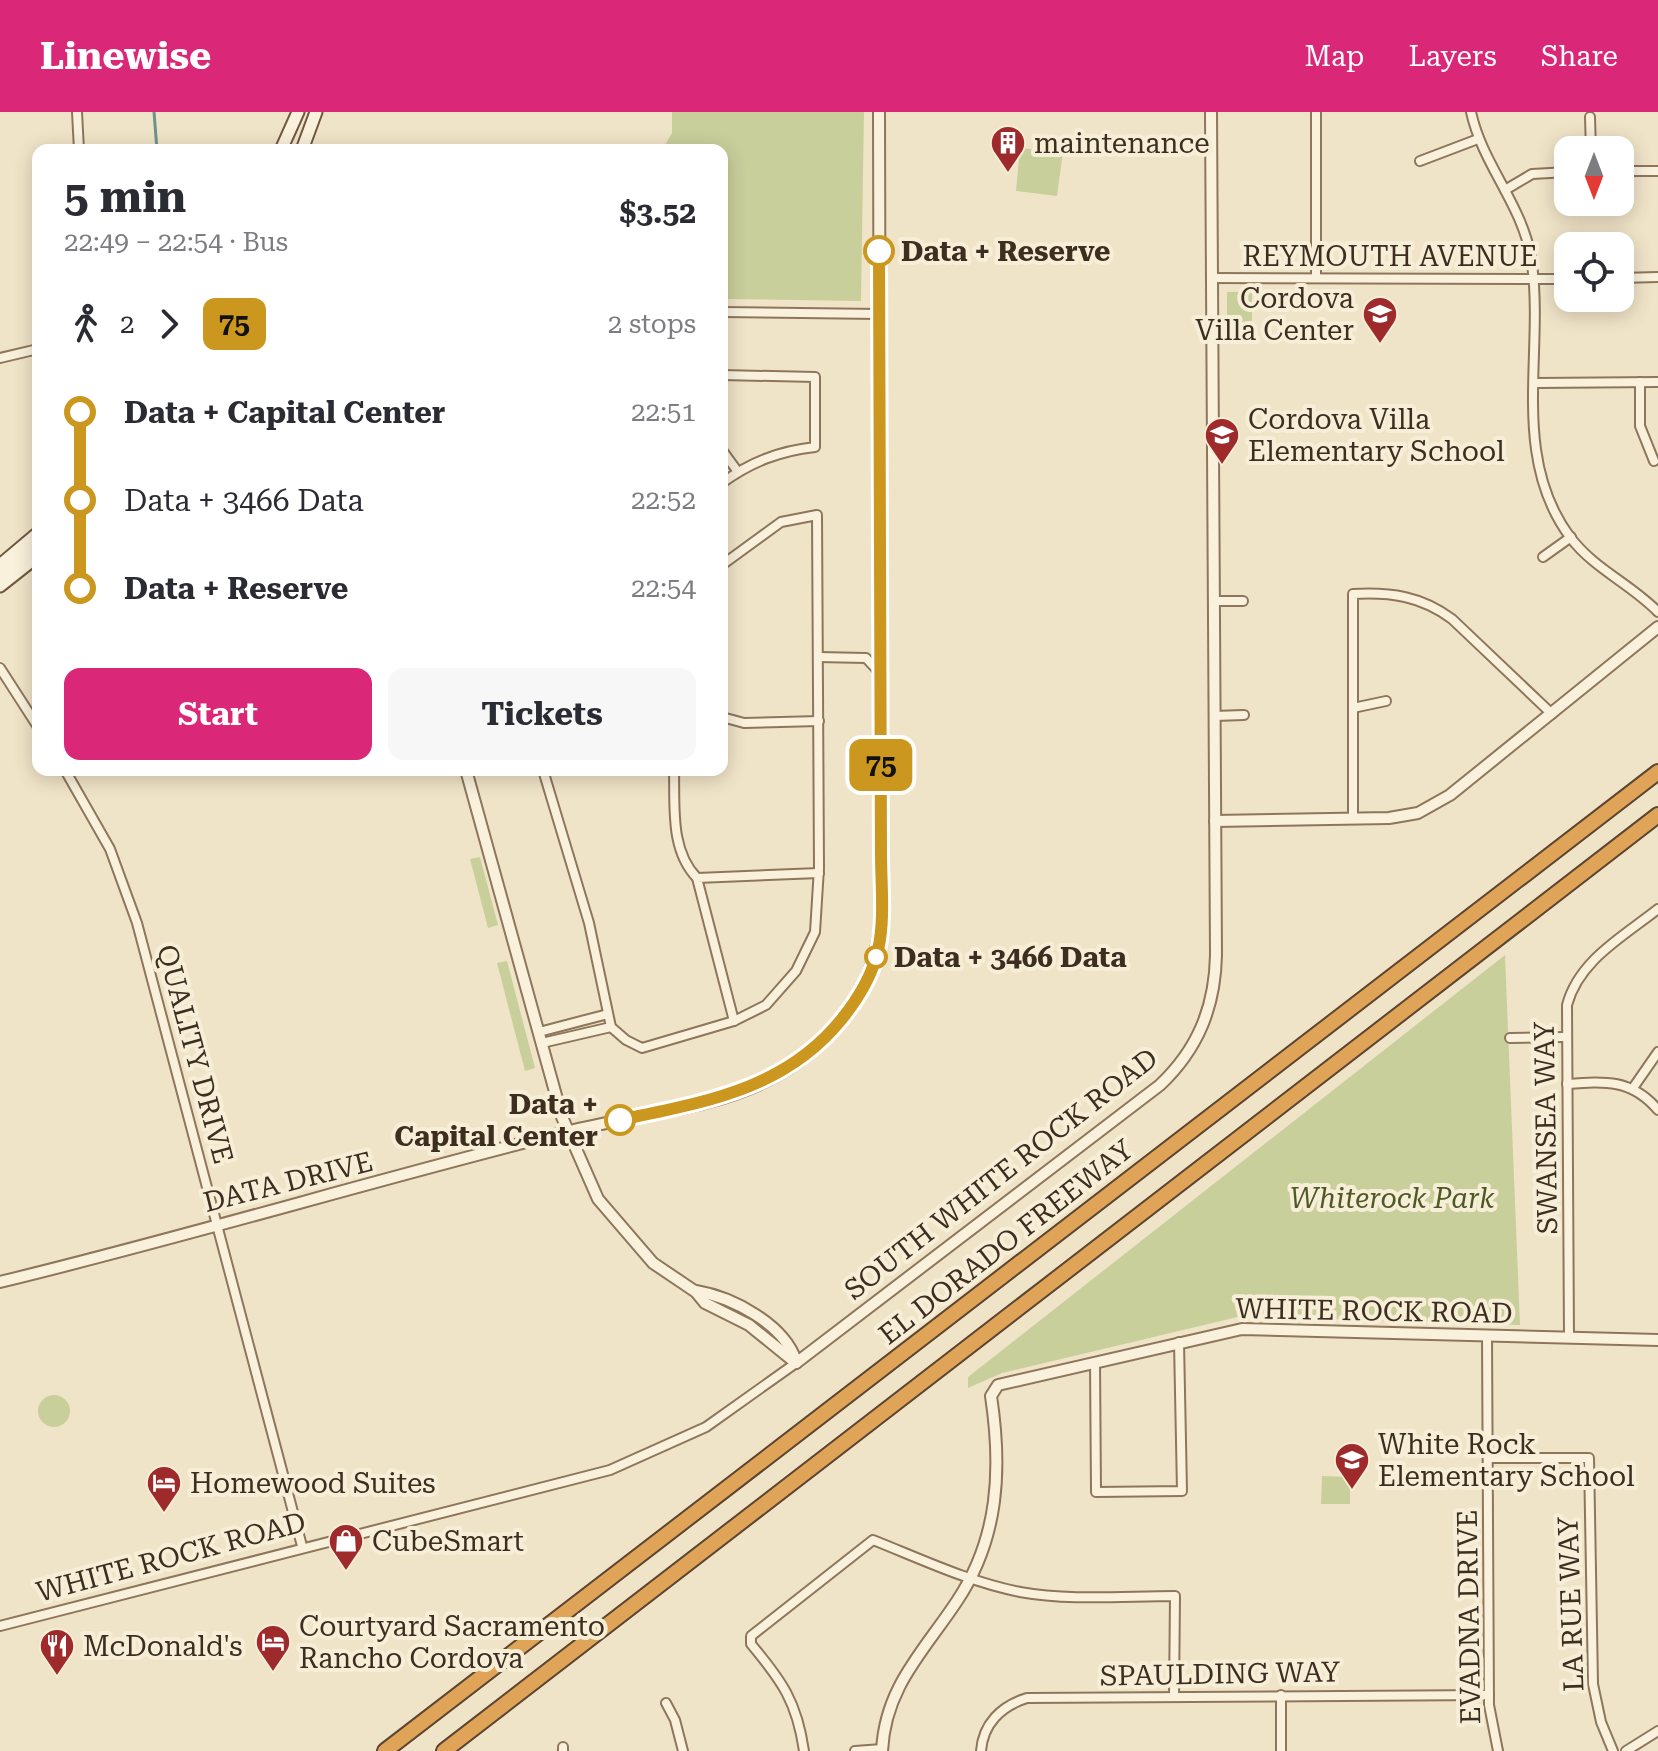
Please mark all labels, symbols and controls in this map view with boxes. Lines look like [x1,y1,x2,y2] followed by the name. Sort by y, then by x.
[40,34,211,78] text: Linewise
[1305,40,1364,73] text: Map
[1408,40,1497,73] text: Layers
[1541,40,1618,73] text: Share
[989,124,1027,174] building icon: maintenance
[1034,127,1210,160] place label: maintenance
[1554,136,1634,216] north arrow
[1554,136,1634,312] map controls
[64,171,186,223] text: 5 min
[619,195,696,230] text: $3.52
[64,227,288,257] text: 22:49 – 22:54 · Bus
[1554,232,1634,312] button: locate
[901,235,1110,268] place label: Data + Reserve
[864,236,894,266] marker: Data + Reserve
[1242,240,1538,273] street label: REYMOUTH AVENUE
[1195,282,1354,347] place label: Cordova Villa Center
[1361,295,1399,345] school or university icon: Cordova Villa Center
[64,302,108,346] icon: walk
[147,302,191,346] icon: forward
[219,307,250,340] text: 75
[120,309,135,339] text: 2
[608,309,696,339] text: 2 stops
[124,395,445,430] text: Data + Capital Center
[631,397,696,427] text: 22:51
[1248,403,1505,468] place label: Cordova Villa Elementary School
[1203,416,1241,466] school or university icon: Cordova Villa Elementary School
[124,483,364,518] text: Data + 3466 Data
[631,485,696,515] text: 22:52
[124,571,348,606] text: Data + Reserve
[631,573,696,603] text: 22:54
[64,668,372,760] button: Start
[388,668,696,760] button: Tickets
[845,739,917,791] line badge: 75
[865,748,897,781] text: 75
[150,941,240,1167] street label: QUALITY DRIVE
[894,941,1127,974] place label: Data + 3466 Data
[865,946,887,968] marker: Data + 3466 Data
[1528,1021,1564,1235] street label: SWANSEA WAY
[838,1041,1164,1307] street label: SOUTH WHITE ROCK ROAD
[394,1088,598,1153] place label: Data + Capital Center
[605,1105,635,1135] marker: Data + Capital Center
[872,1133,1140,1351] street label: EL DORADO FREEWAY
[200,1145,376,1219] street label: DATA DRIVE
[1290,1182,1495,1215] park label: Whiterock Park
[1235,1292,1513,1330] street label: WHITE ROCK ROAD
[1378,1428,1635,1493] place label: White Rock Elementary School
[1333,1441,1371,1491] school or university icon: White Rock Elementary School
[145,1464,183,1514] hotel icon: Homewood Suites
[190,1467,436,1500] place label: Homewood Suites
[33,1505,309,1609] street label: WHITE ROCK ROAD
[1451,1509,1487,1725] street label: EVADNA DRIVE
[1551,1516,1591,1692] street label: LA RUE WAY
[327,1522,365,1572] shop icon: CubeSmart
[372,1525,524,1558] place label: CubeSmart
[299,1610,605,1675] place label: Courtyard Sacramento Rancho Cordova
[254,1623,292,1673] hotel icon: Courtyard Sacramento Rancho Cordova
[38,1627,76,1677] restaurant icon: McDonald's
[83,1630,243,1663] place label: McDonald's
[1099,1655,1341,1693] street label: SPAULDING WAY

